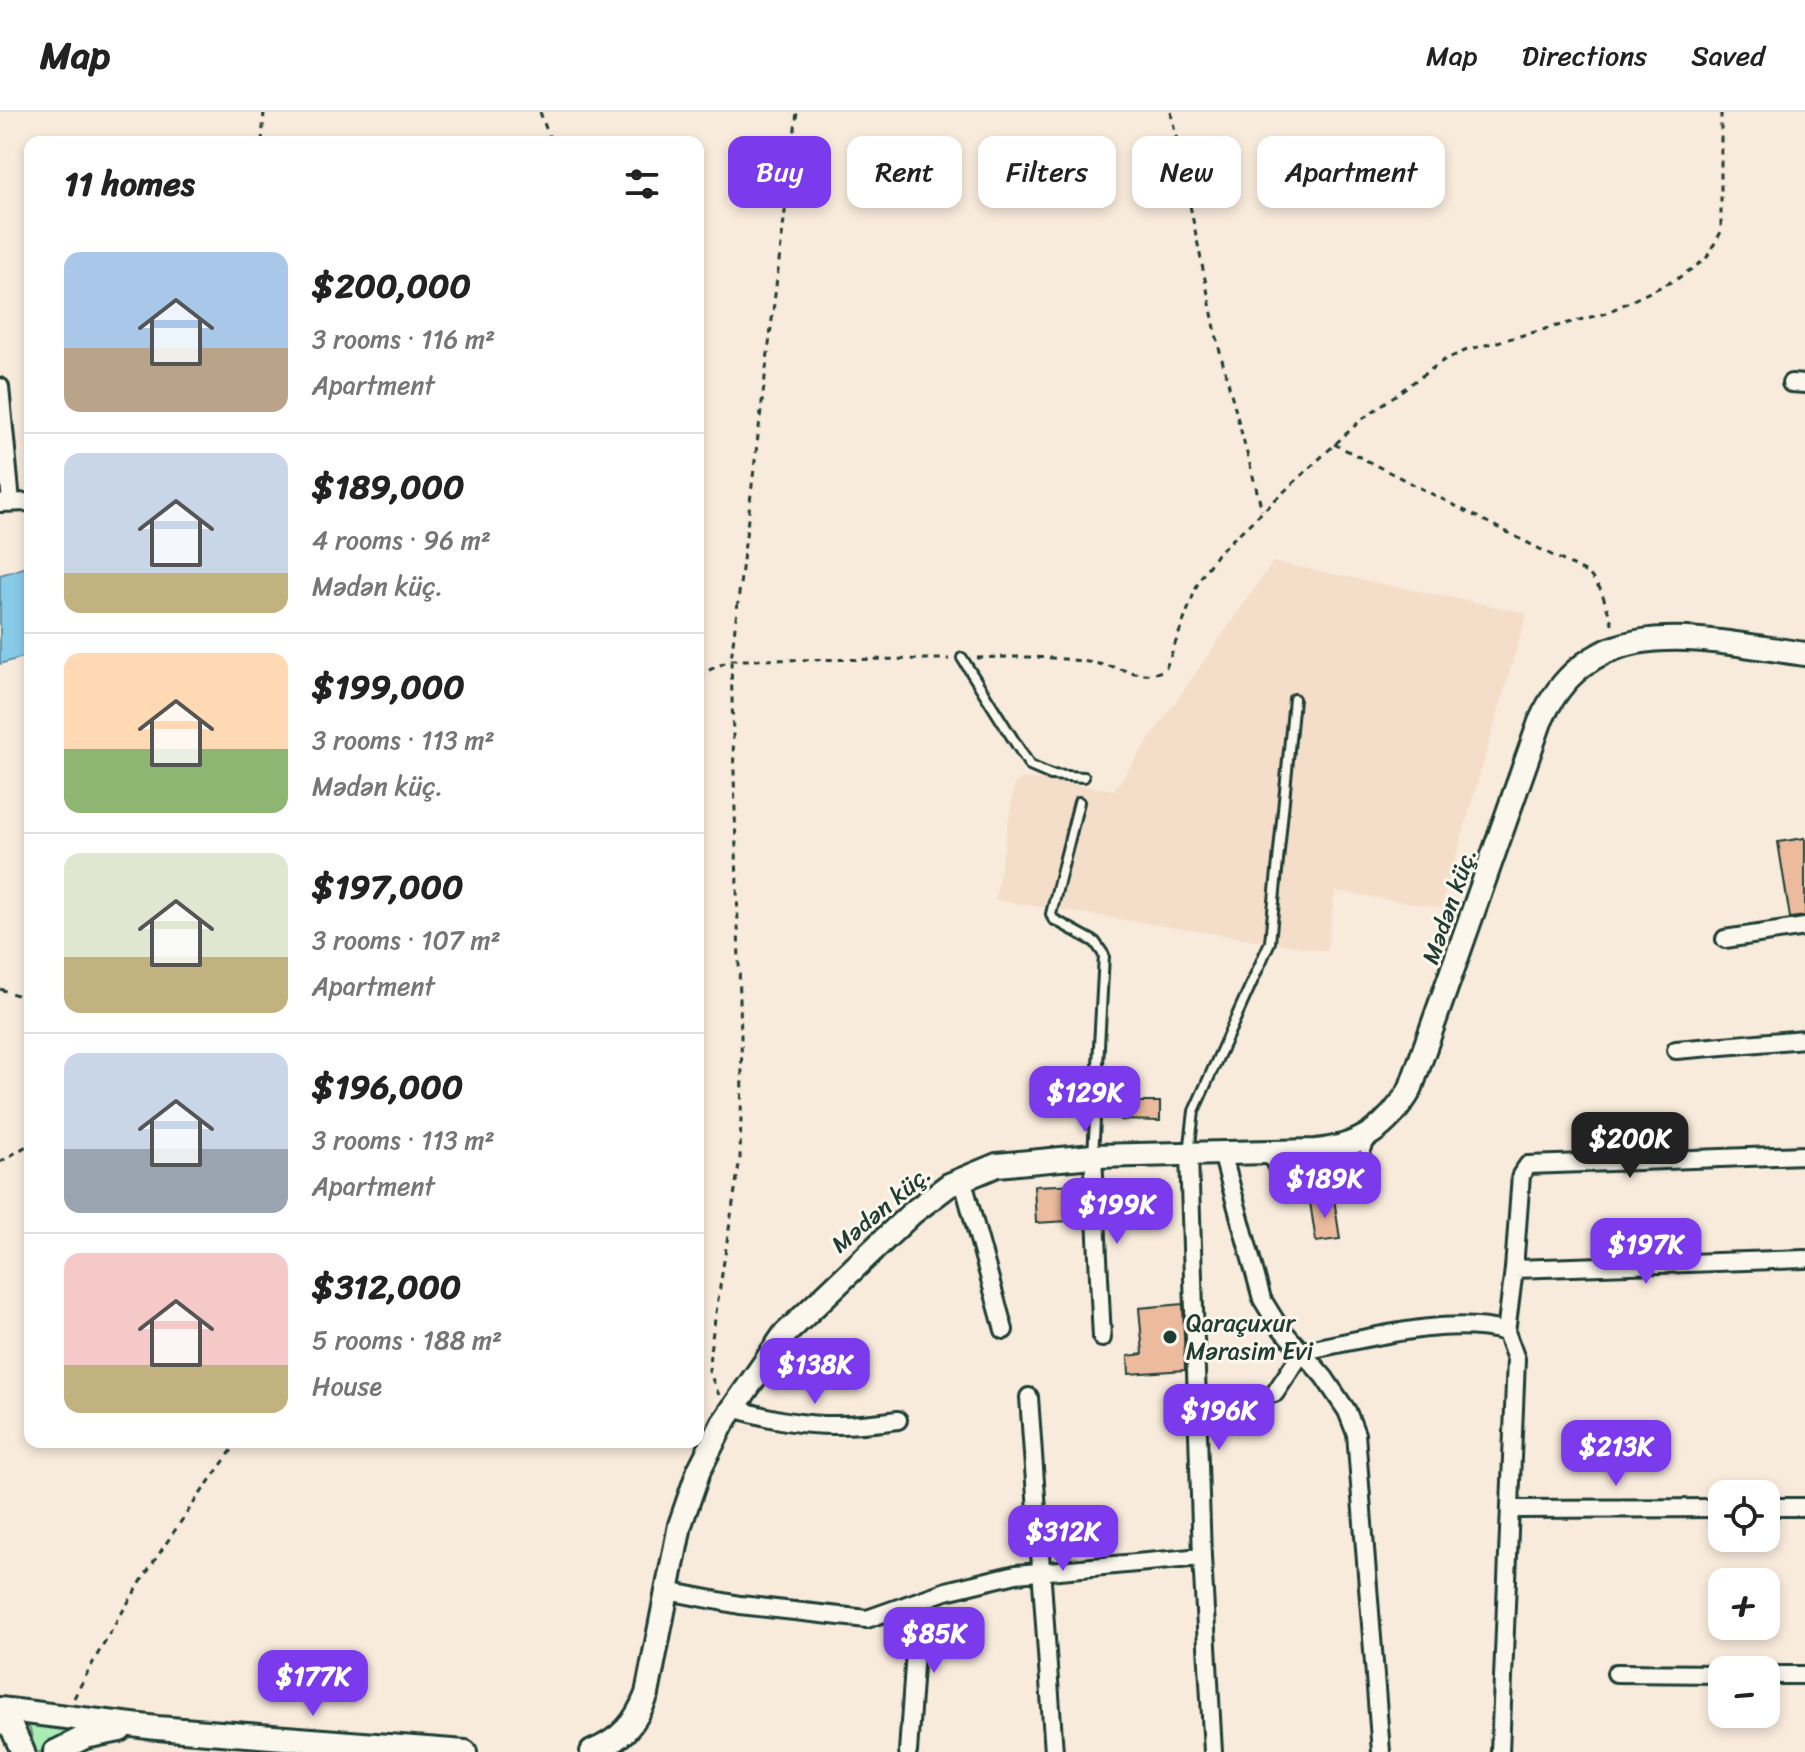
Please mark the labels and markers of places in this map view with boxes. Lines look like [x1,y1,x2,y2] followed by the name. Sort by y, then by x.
[1029,1066,1141,1134] pin: $129K
[1574,1112,1686,1180] pin: $200K
[1269,1152,1381,1220] pin: $189K
[1061,1178,1173,1246] pin: $199K
[1590,1218,1702,1286] pin: $197K
[1186,1302,1314,1372] place label: Qaraçuxur Mərasim Evi
[1161,1328,1179,1346] marker: Qaraçuxur Mərasim Evi
[759,1338,871,1406] pin: $138K
[1163,1384,1275,1452] pin: $196K
[1560,1420,1672,1488] pin: $213K
[1007,1505,1119,1573] pin: $312K
[887,1607,981,1675] pin: $85K
[257,1650,369,1718] pin: $177K

